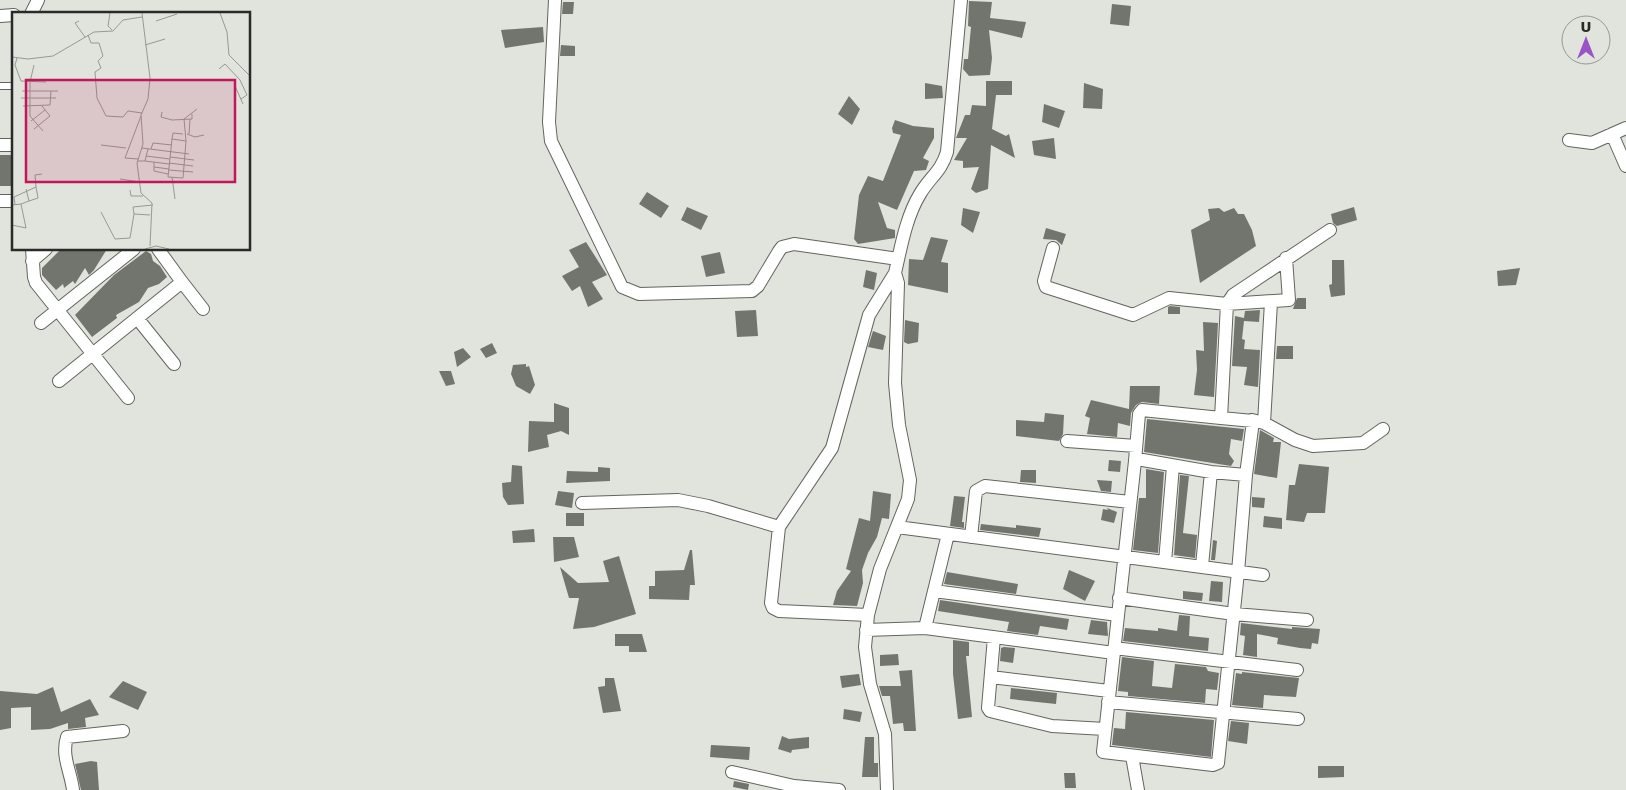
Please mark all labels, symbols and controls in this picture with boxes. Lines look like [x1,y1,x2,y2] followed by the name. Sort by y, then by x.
[12,12,250,250] inset map
[1561,15,1611,65] north arrow
[1580,19,1592,35] text: U

